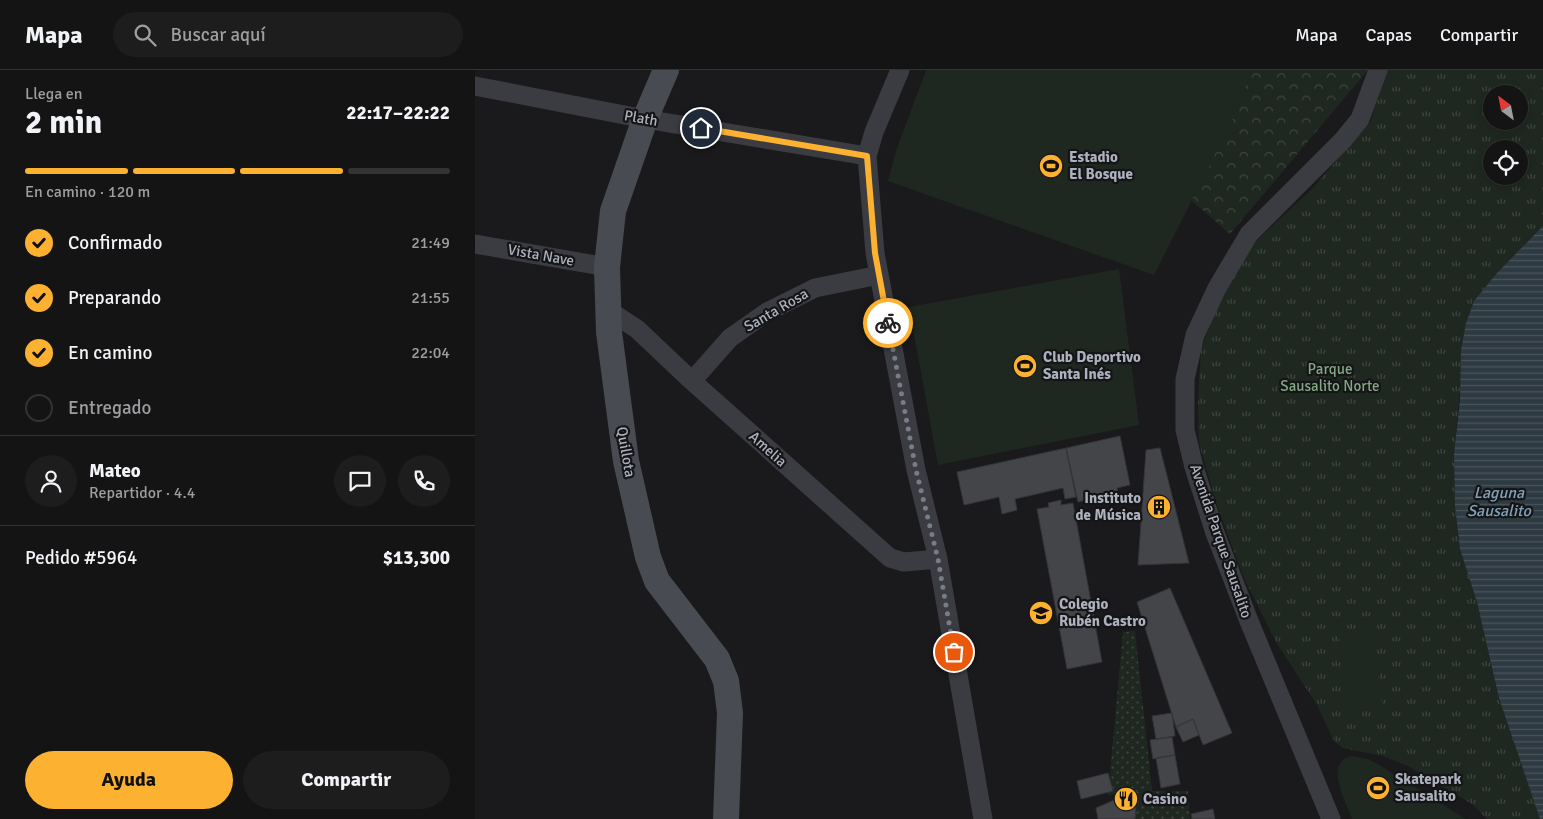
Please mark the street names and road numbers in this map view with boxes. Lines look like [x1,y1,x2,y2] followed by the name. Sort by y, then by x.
[623,106,659,130] street label: Plath
[506,240,576,270] street label: Vista Nave
[741,284,811,336] street label: Santa Rosa
[613,425,639,479] street label: Quillota
[745,427,791,471] street label: Amelia
[1186,462,1256,621] street label: Avenida Parque Sausalito

